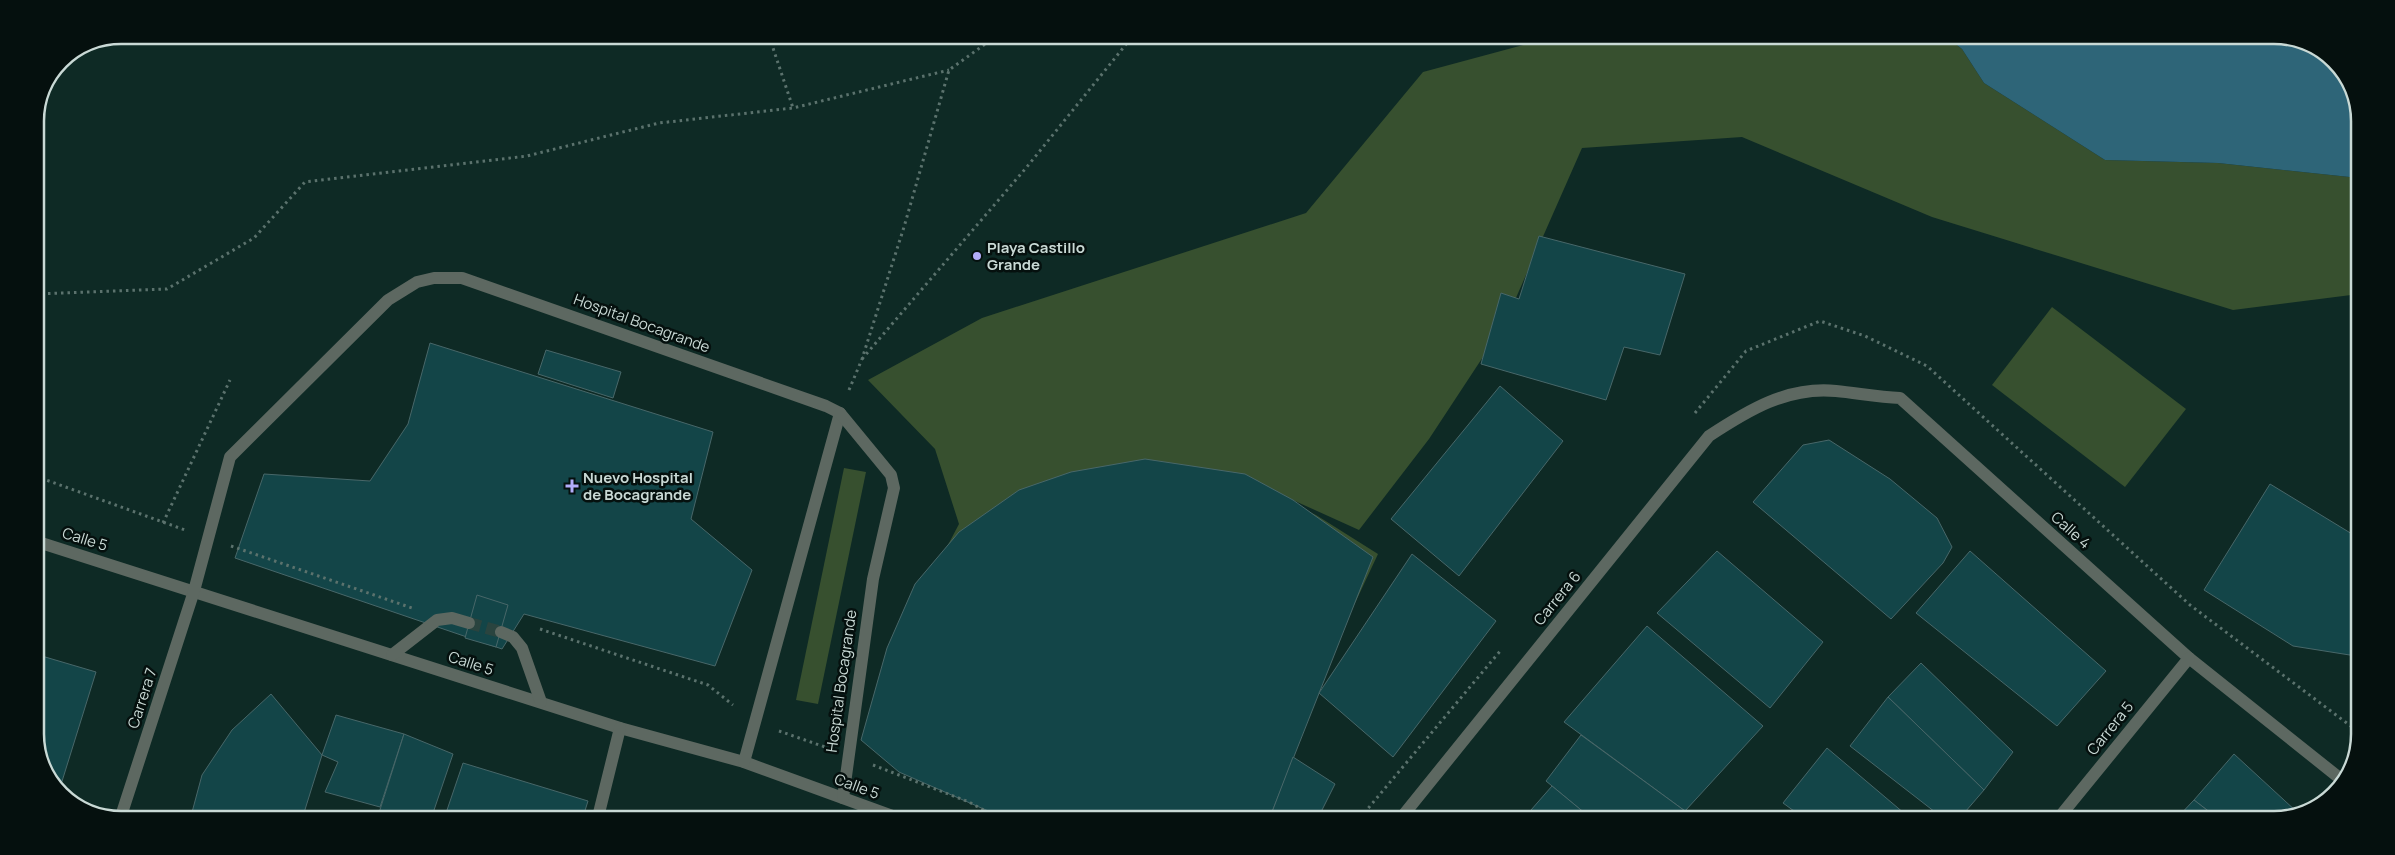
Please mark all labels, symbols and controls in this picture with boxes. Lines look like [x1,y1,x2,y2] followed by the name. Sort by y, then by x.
[987,237,1085,275] place label: Playa Castillo Grande
[971,250,983,262] marker: Playa Castillo Grande
[571,289,713,358] street label: Hospital Bocagrande
[583,467,693,505] place label: Nuevo Hospital de Bocagrande
[565,479,579,493] marker: Nuevo Hospital de Bocagrande
[2047,507,2095,554] street label: Calle 4
[60,522,110,556] street label: Calle 5
[1529,566,1585,630] street label: Carrera 6
[821,608,861,754] street label: Hospital Bocagrande
[446,646,496,680] street label: Calle 5
[122,665,162,731] street label: Carrera 7
[2082,697,2138,759] street label: Carrera 5
[832,768,882,804] street label: Calle 5

